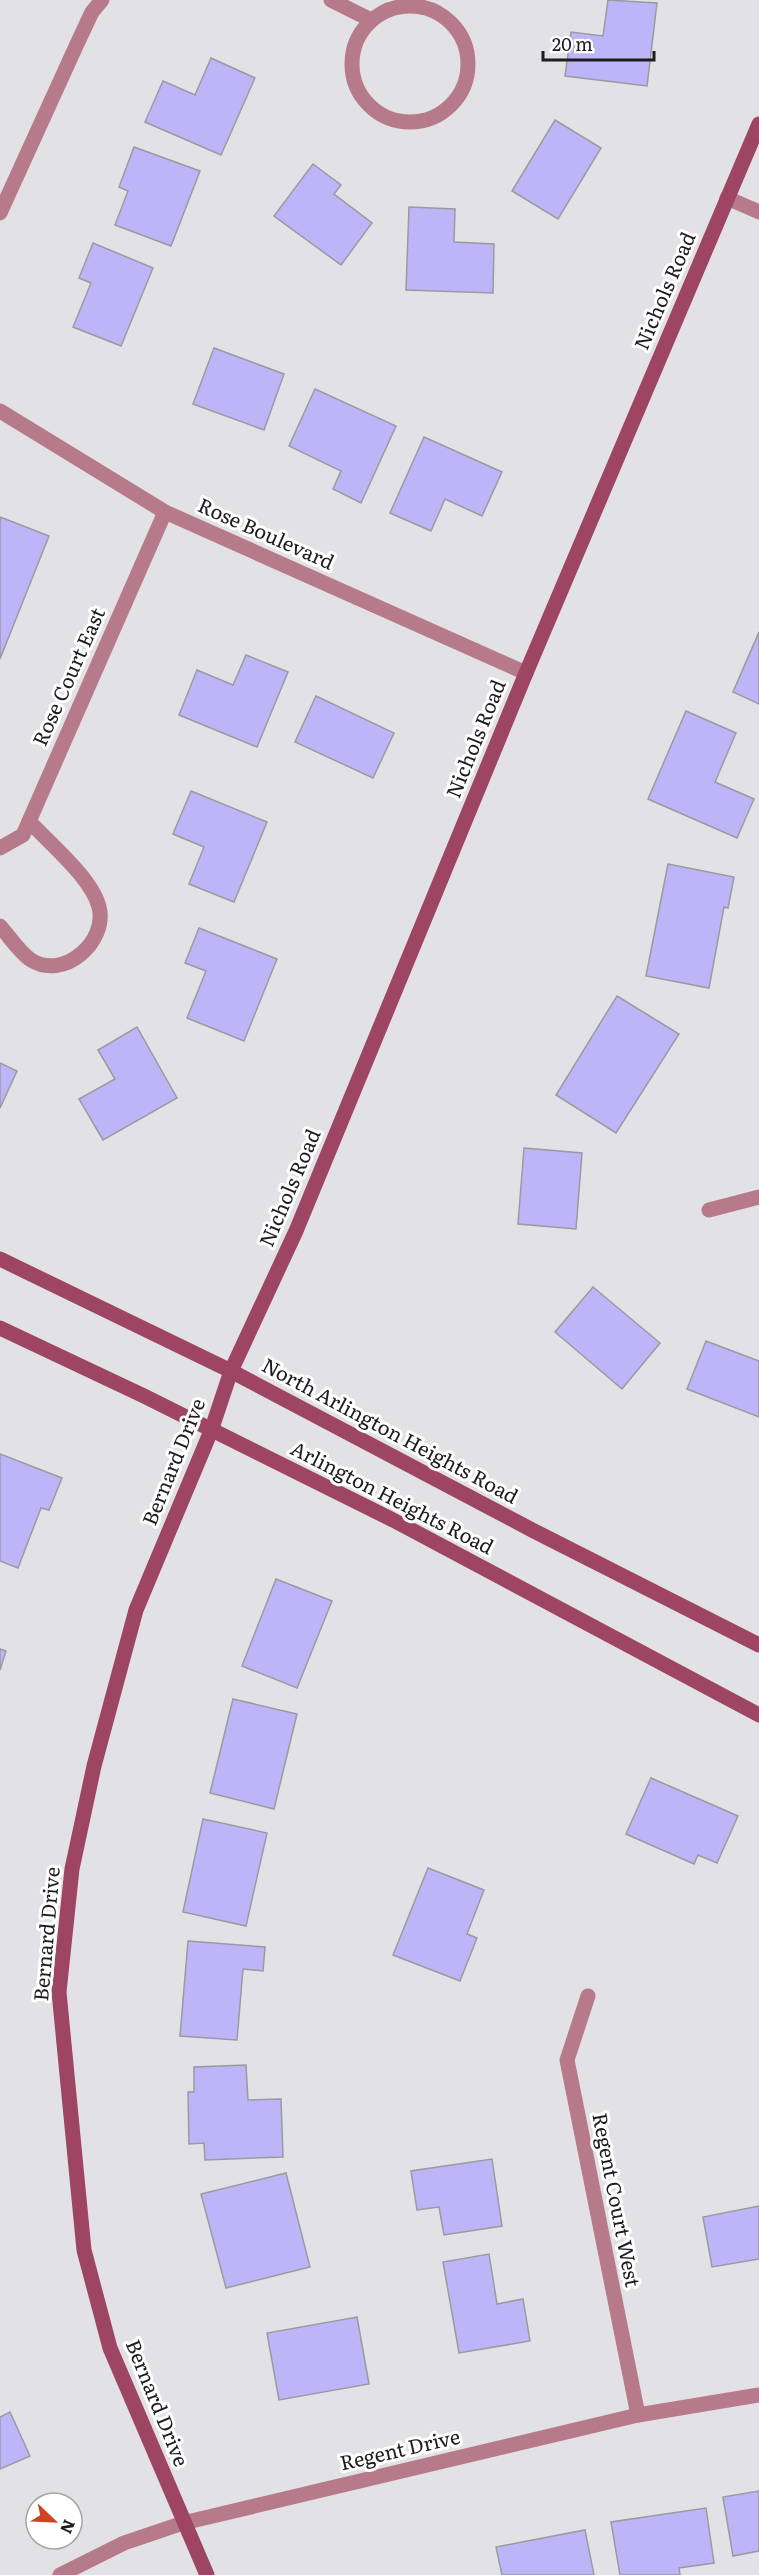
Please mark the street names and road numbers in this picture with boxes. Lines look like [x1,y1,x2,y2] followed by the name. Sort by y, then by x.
[625,227,701,354] street label: Nichols Road
[194,489,340,576] street label: Rose Boulevard
[23,602,111,750] street label: Rose Court East
[437,674,512,802] street label: Nichols Road
[250,1124,326,1251] street label: Nichols Road
[258,1353,522,1509] street label: North Arlington Heights Road
[133,1393,211,1529] street label: Bernard Drive
[287,1436,497,1560] street label: Arlington Heights Road
[24,1865,66,2002] street label: Bernard Drive
[586,2110,650,2289] street label: Regent Court West
[120,2334,198,2470] street label: Bernard Drive
[337,2420,463,2476] street label: Regent Drive

